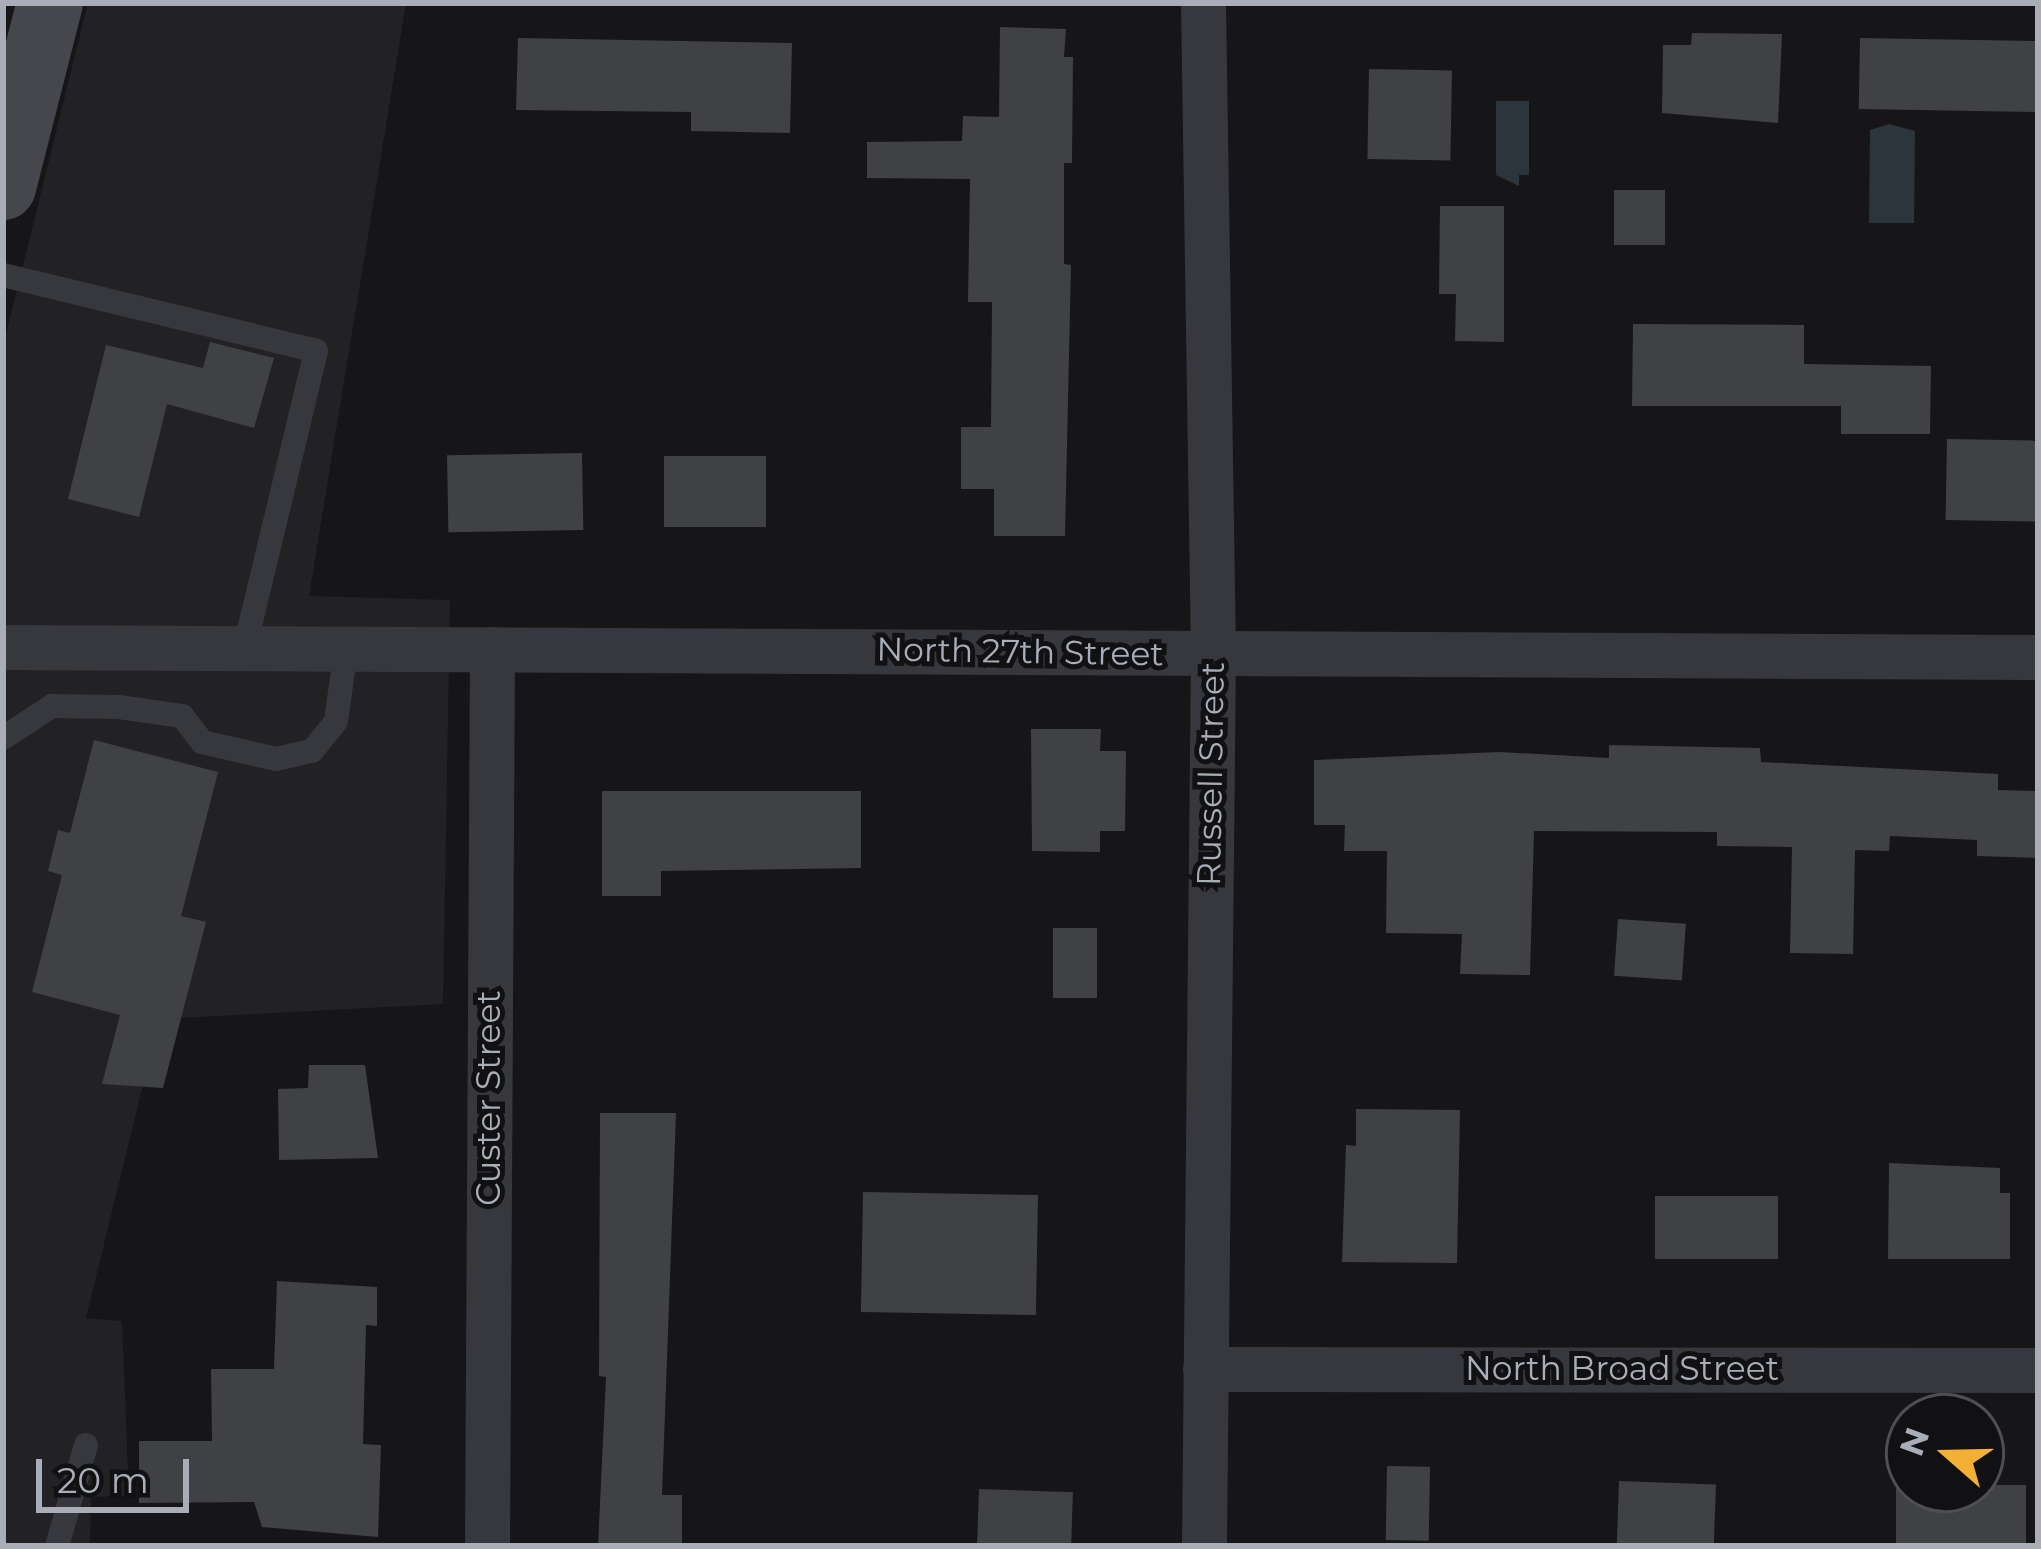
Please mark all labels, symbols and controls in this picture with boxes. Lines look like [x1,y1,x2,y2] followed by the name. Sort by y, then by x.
[876,630,1164,674] street label: North 27th Street
[1189,662,1233,886] street label: Russell Street
[469,990,509,1206] street label: Custer Street
[1465,1349,1779,1389] street label: North Broad Street
[1885,1393,2005,1513] north arrow
[1891,1422,1937,1461] text: N
[42,1435,195,1509] scale bar
[57,1458,149,1502] text: 20 m

